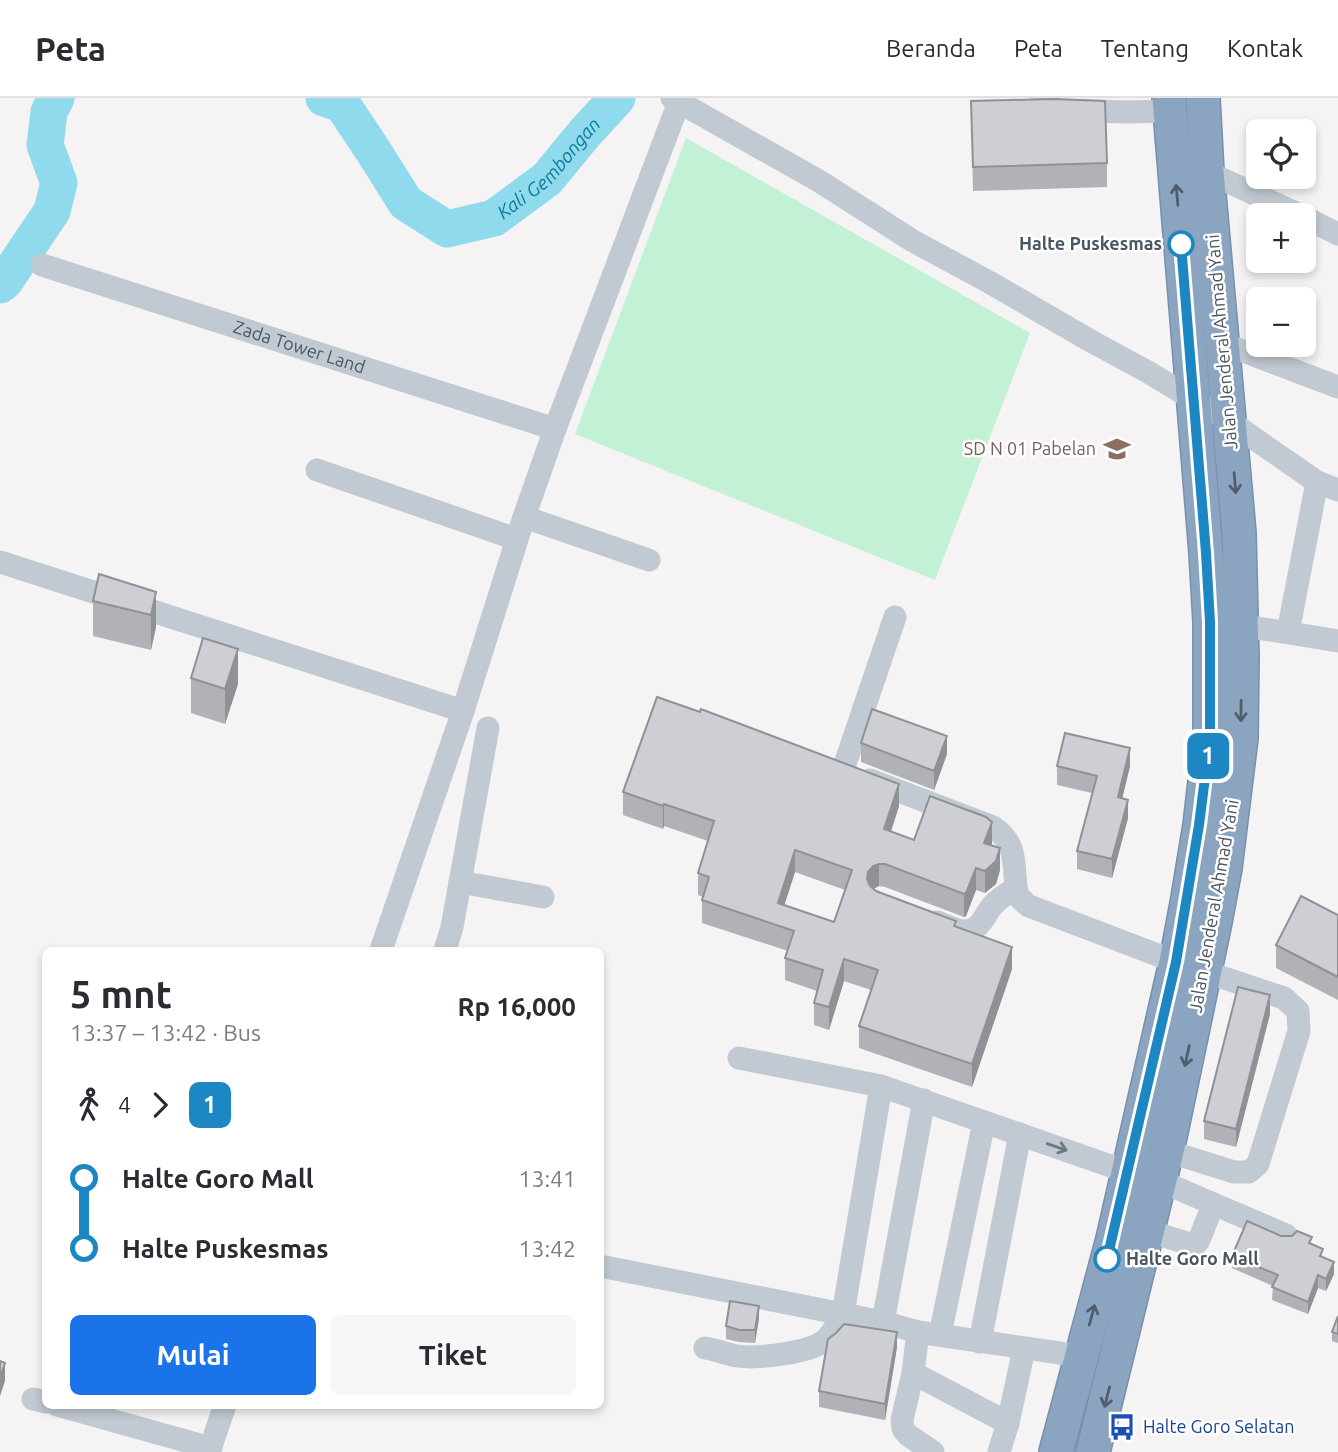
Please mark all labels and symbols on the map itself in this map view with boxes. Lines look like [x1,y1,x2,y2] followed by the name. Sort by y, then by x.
[492,113,605,223] water label: Kali Gembongan
[1170,184,1183,206] one-way arrow
[1168,231,1194,257] marker: Halte Puskesmas
[1019,233,1162,253] place label: Halte Puskesmas
[1202,234,1240,451] street label: Jalan Jenderal Ahmad Yani
[231,316,368,377] street label: Zada Tower Land
[1102,434,1132,464] school or university icon: SD N 01 Pabelan
[964,438,1096,458] place label: SD N 01 Pabelan
[1229,472,1242,494] one-way arrow
[1234,699,1248,722] one-way arrow
[1185,733,1231,779] line badge: 1
[1184,798,1242,1014] street label: Jalan Jenderal Ahmad Yani
[1179,1044,1193,1067] one-way arrow
[1046,1142,1068,1154] one-way arrow
[1094,1246,1120,1272] marker: Halte Goro Mall
[1126,1248,1259,1268] place label: Halte Goro Mall
[1086,1304,1099,1327] one-way arrow
[1100,1385,1113,1407] one-way arrow
[1107,1412,1137,1442] bus stop icon: Halte Goro Selatan
[1143,1416,1294,1436] place label: Halte Goro Selatan

